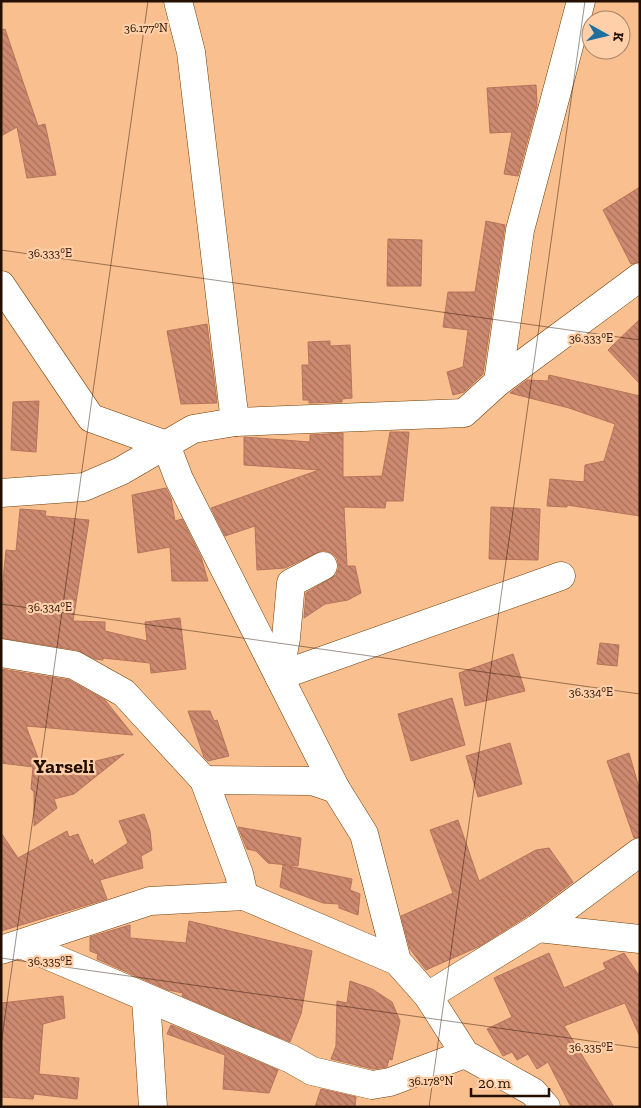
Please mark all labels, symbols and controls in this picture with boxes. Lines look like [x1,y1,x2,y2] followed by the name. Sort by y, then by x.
[581,10,631,60] north arrow
[124,21,168,35] text: 36.177°N
[609,31,627,43] text: K
[28,246,72,260] text: 36.333°E
[569,331,613,345] text: 36.333°E
[28,600,72,614] text: 36.334°E
[569,685,613,699] text: 36.334°E
[33,754,95,778] district label: Yarseli
[28,954,72,968] text: 36.335°E
[569,1040,613,1054] text: 36.335°E
[471,1066,548,1098] scale bar
[409,1074,454,1088] text: 36.178°N
[478,1074,511,1092] text: 20 m

